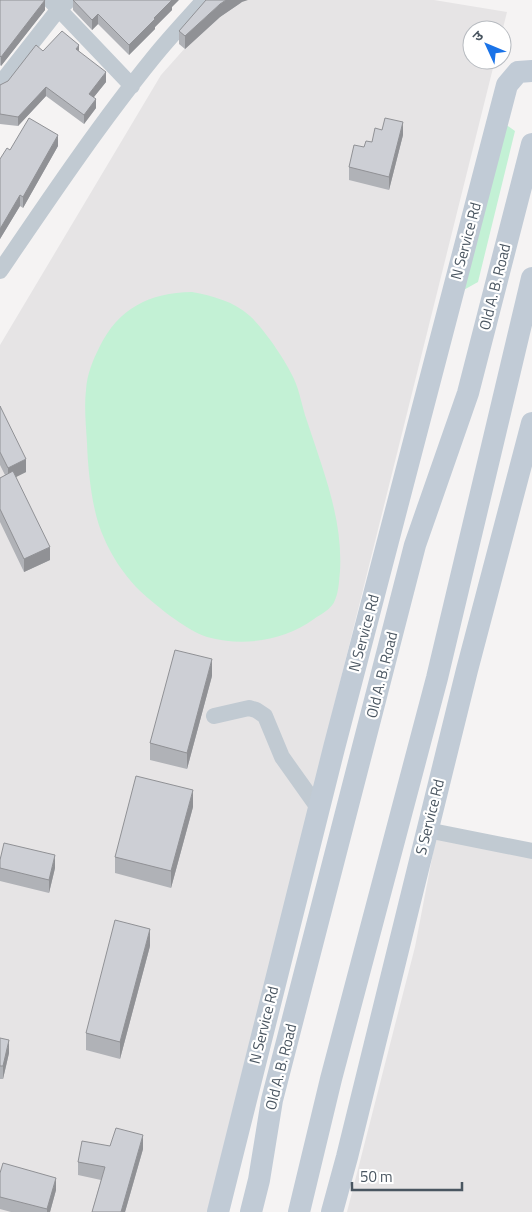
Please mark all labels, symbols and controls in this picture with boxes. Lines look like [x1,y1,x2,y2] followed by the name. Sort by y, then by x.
[462,20,512,70] north arrow
[467,25,488,46] text: उ
[444,200,487,282] street label: N Service Rd
[473,241,516,333] street label: Old A. B. Road
[342,592,385,674] street label: N Service Rd
[360,629,403,721] street label: Old A. B. Road
[409,777,450,857] street label: S Service Rd
[243,984,284,1066] street label: N Service Rd
[259,1021,302,1113] street label: Old A. B. Road
[352,1160,462,1192] scale bar
[360,1165,393,1188] text: 50 m

